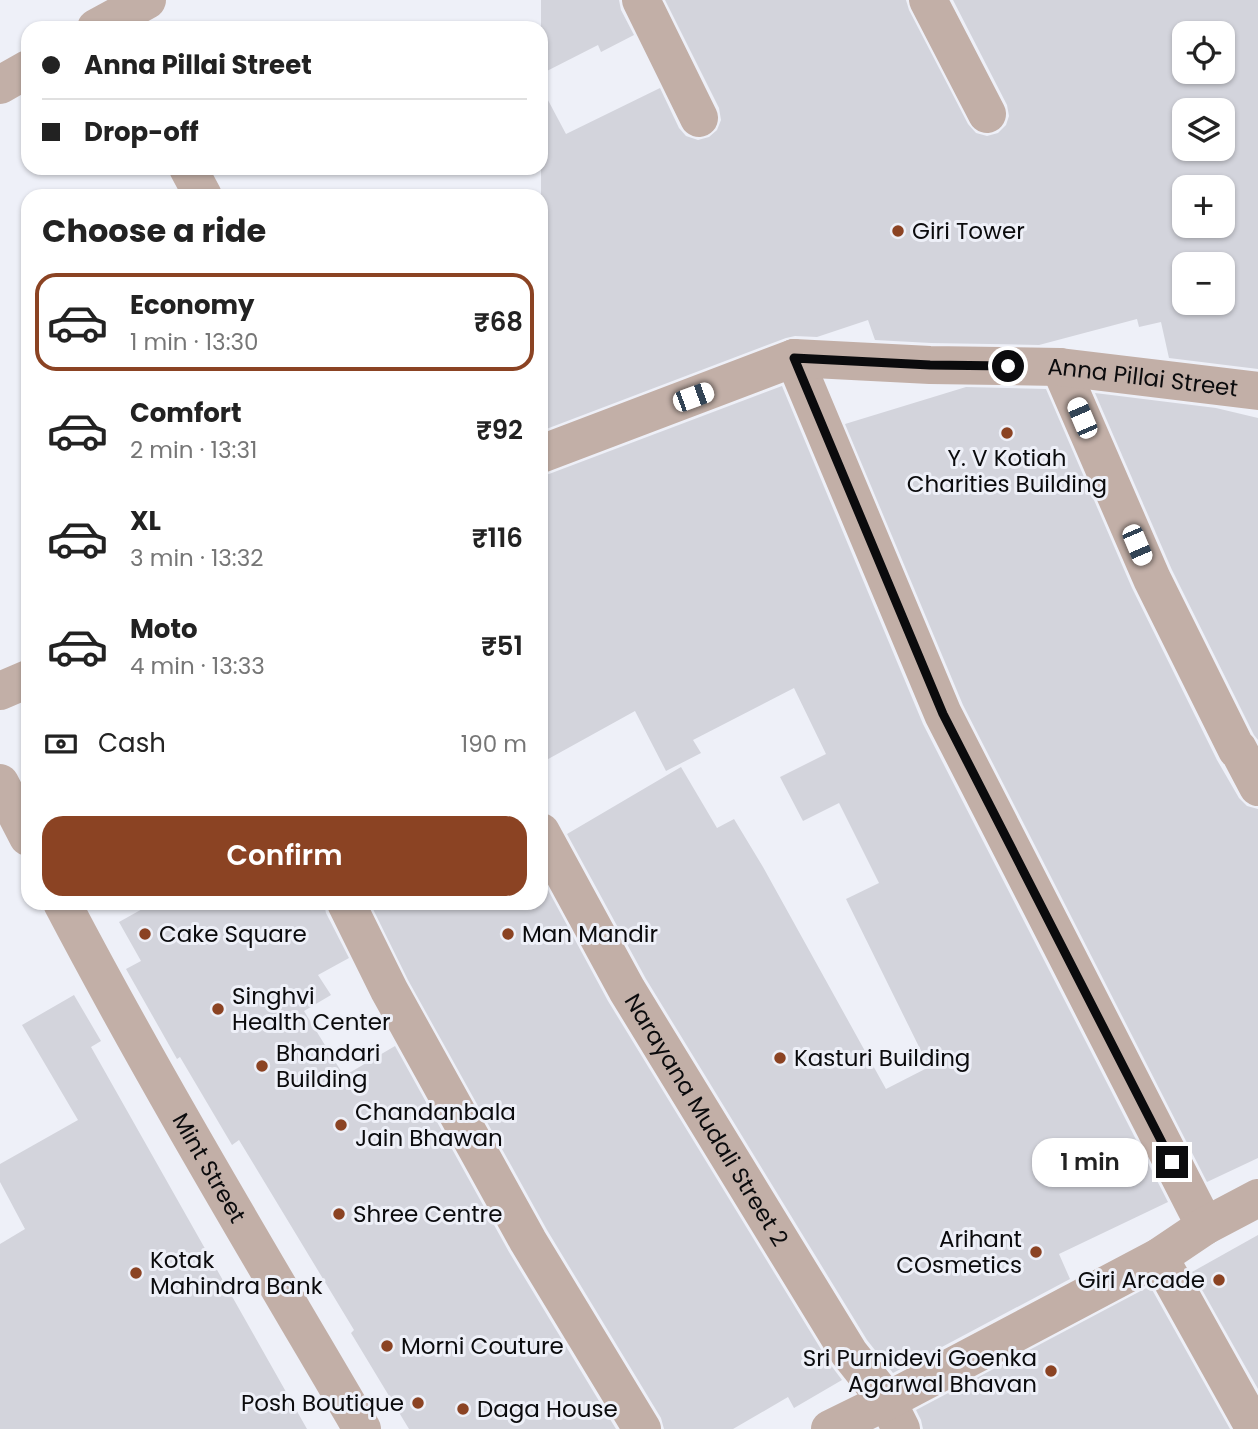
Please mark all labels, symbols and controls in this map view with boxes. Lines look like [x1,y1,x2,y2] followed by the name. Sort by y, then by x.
[1172,21,1235,315] map controls
[1172,21,1235,84] button: locate
[84,47,312,83] text: Anna Pillai Street
[1172,98,1235,161] button: layers
[84,114,199,150] text: Drop-off
[1172,175,1235,238] button: +
[42,208,266,253] text: Choose a ride
[912,215,1025,247] place label: Giri Tower
[890,223,906,239] marker: Giri Tower
[1172,252,1235,315] button: −
[130,287,254,323] text: Economy
[46,291,109,354] icon: car
[474,304,523,340] text: ₹68
[130,326,259,358] text: 1 min · 13:30
[992,350,1024,382] route start
[1047,351,1240,404] street label: Anna Pillai Street
[670,380,717,414] car
[130,395,242,431] text: Comfort
[1065,395,1100,441] car
[46,399,109,462] icon: car
[476,412,523,448] text: ₹92
[999,425,1015,441] marker: Y. V Kotiah Charities Building
[130,434,257,466] text: 2 min · 13:31
[907,442,1107,500] place label: Y. V Kotiah Charities Building
[130,503,161,539] text: XL
[46,507,109,570] icon: car
[472,520,523,556] text: ₹116
[1120,522,1155,568] car
[130,542,264,574] text: 3 min · 13:32
[130,611,198,647] text: Moto
[46,615,109,678] icon: car
[481,628,523,664] text: ₹51
[130,650,265,682] text: 4 min · 13:33
[42,725,80,763] icon: cash
[98,725,166,761] text: Cash
[461,728,527,760] text: 190 m
[42,816,527,896] button: Confirm
[159,918,307,950] place label: Cake Square
[522,918,658,950] place label: Man Mandir
[137,926,153,942] marker: Cake Square
[500,926,516,942] marker: Man Mandir
[232,980,391,1038] place label: Singhvi Health Center
[617,987,796,1252] street label: Narayana Mudali Street 2
[210,1001,226,1017] marker: Singhvi Health Center
[276,1037,380,1095] place label: Bhandari Building
[794,1042,970,1074] place label: Kasturi Building
[772,1050,788,1066] marker: Kasturi Building
[254,1058,270,1074] marker: Bhandari Building
[355,1096,516,1154] place label: Chandanbala Jain Bhawan
[165,1107,254,1229] street label: Mint Street
[333,1117,349,1133] marker: Chandanbala Jain Bhawan
[1032,1138,1148,1186] callout: 1 min
[1060,1146,1120,1178] text: 1 min
[1156,1146,1188,1178] route end
[353,1198,502,1230] place label: Shree Centre
[331,1206,347,1222] marker: Shree Centre
[896,1223,1022,1281] place label: Arihant COsmetics
[150,1244,323,1302] place label: Kotak Mahindra Bank
[1028,1244,1044,1260] marker: Arihant COsmetics
[1078,1264,1205,1296] place label: Giri Arcade
[128,1265,144,1281] marker: Kotak Mahindra Bank
[1211,1272,1227,1288] marker: Giri Arcade
[401,1330,564,1362] place label: Morni Couture
[379,1338,395,1354] marker: Morni Couture
[803,1342,1037,1400] place label: Sri Purnidevi Goenka Agarwal Bhavan
[1043,1363,1059,1379] marker: Sri Purnidevi Goenka Agarwal Bhavan
[241,1387,404,1419] place label: Posh Boutique
[477,1393,618,1425] place label: Daga House
[410,1395,426,1411] marker: Posh Boutique
[455,1401,471,1417] marker: Daga House

